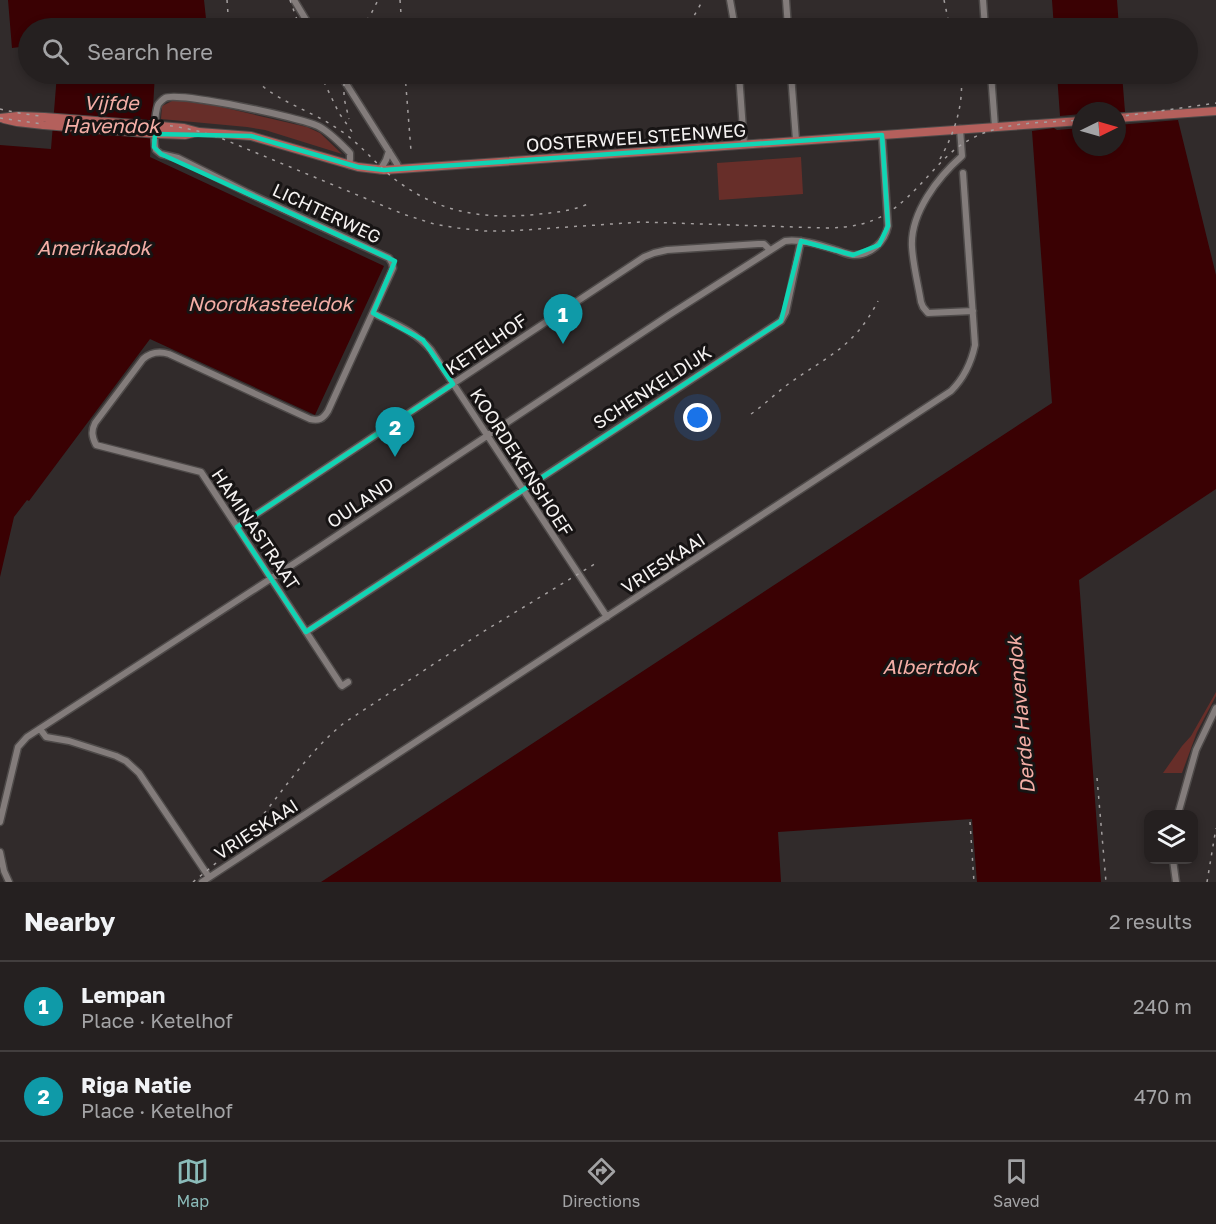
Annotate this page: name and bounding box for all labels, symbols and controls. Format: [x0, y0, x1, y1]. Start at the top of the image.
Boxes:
search box [18, 18, 1198, 84]
icon: search [39, 35, 72, 68]
text: Search here [87, 38, 213, 65]
water label: Vijfde Havendok [63, 90, 162, 137]
north arrow [1072, 102, 1126, 156]
street label: OOSTERWEELSTEENWEG [525, 118, 747, 156]
street label: LICHTERWEG [269, 178, 385, 248]
water label: Amerikadok [37, 235, 154, 259]
water label: Noordkasteeldok [187, 291, 355, 315]
pin: 1 [544, 294, 582, 344]
street label: KETELHOF [441, 309, 531, 379]
street label: SCHENKELDIJK [589, 341, 715, 433]
street label: KOORDEKENSHOEF [466, 384, 578, 540]
your location [683, 403, 712, 432]
pin: 2 [376, 408, 414, 457]
street label: HAMINASTRAAT [207, 464, 305, 594]
street label: OULAND [323, 472, 397, 532]
street label: VRIESKAAI [617, 528, 709, 598]
water label: Derde Havendok [1001, 632, 1039, 795]
water label: Albertdok [882, 654, 980, 678]
street label: VRIESKAAI [210, 794, 302, 864]
map controls [1144, 810, 1198, 864]
button: layers [1144, 810, 1198, 864]
text: Nearby [24, 906, 115, 937]
text: 2 results [1109, 909, 1192, 933]
text: Lempan [81, 981, 165, 1008]
text: 1 [38, 994, 49, 1018]
text: 240 m [1133, 994, 1192, 1018]
text: Place · Ketelhof [81, 1008, 233, 1032]
text: Riga Natie [81, 1071, 191, 1098]
text: 2 [37, 1084, 50, 1108]
text: 470 m [1134, 1084, 1192, 1108]
text: Place · Ketelhof [81, 1098, 233, 1122]
tab: Map [176, 1155, 209, 1211]
tab: Directions [562, 1155, 640, 1211]
tab: Saved [993, 1155, 1040, 1211]

